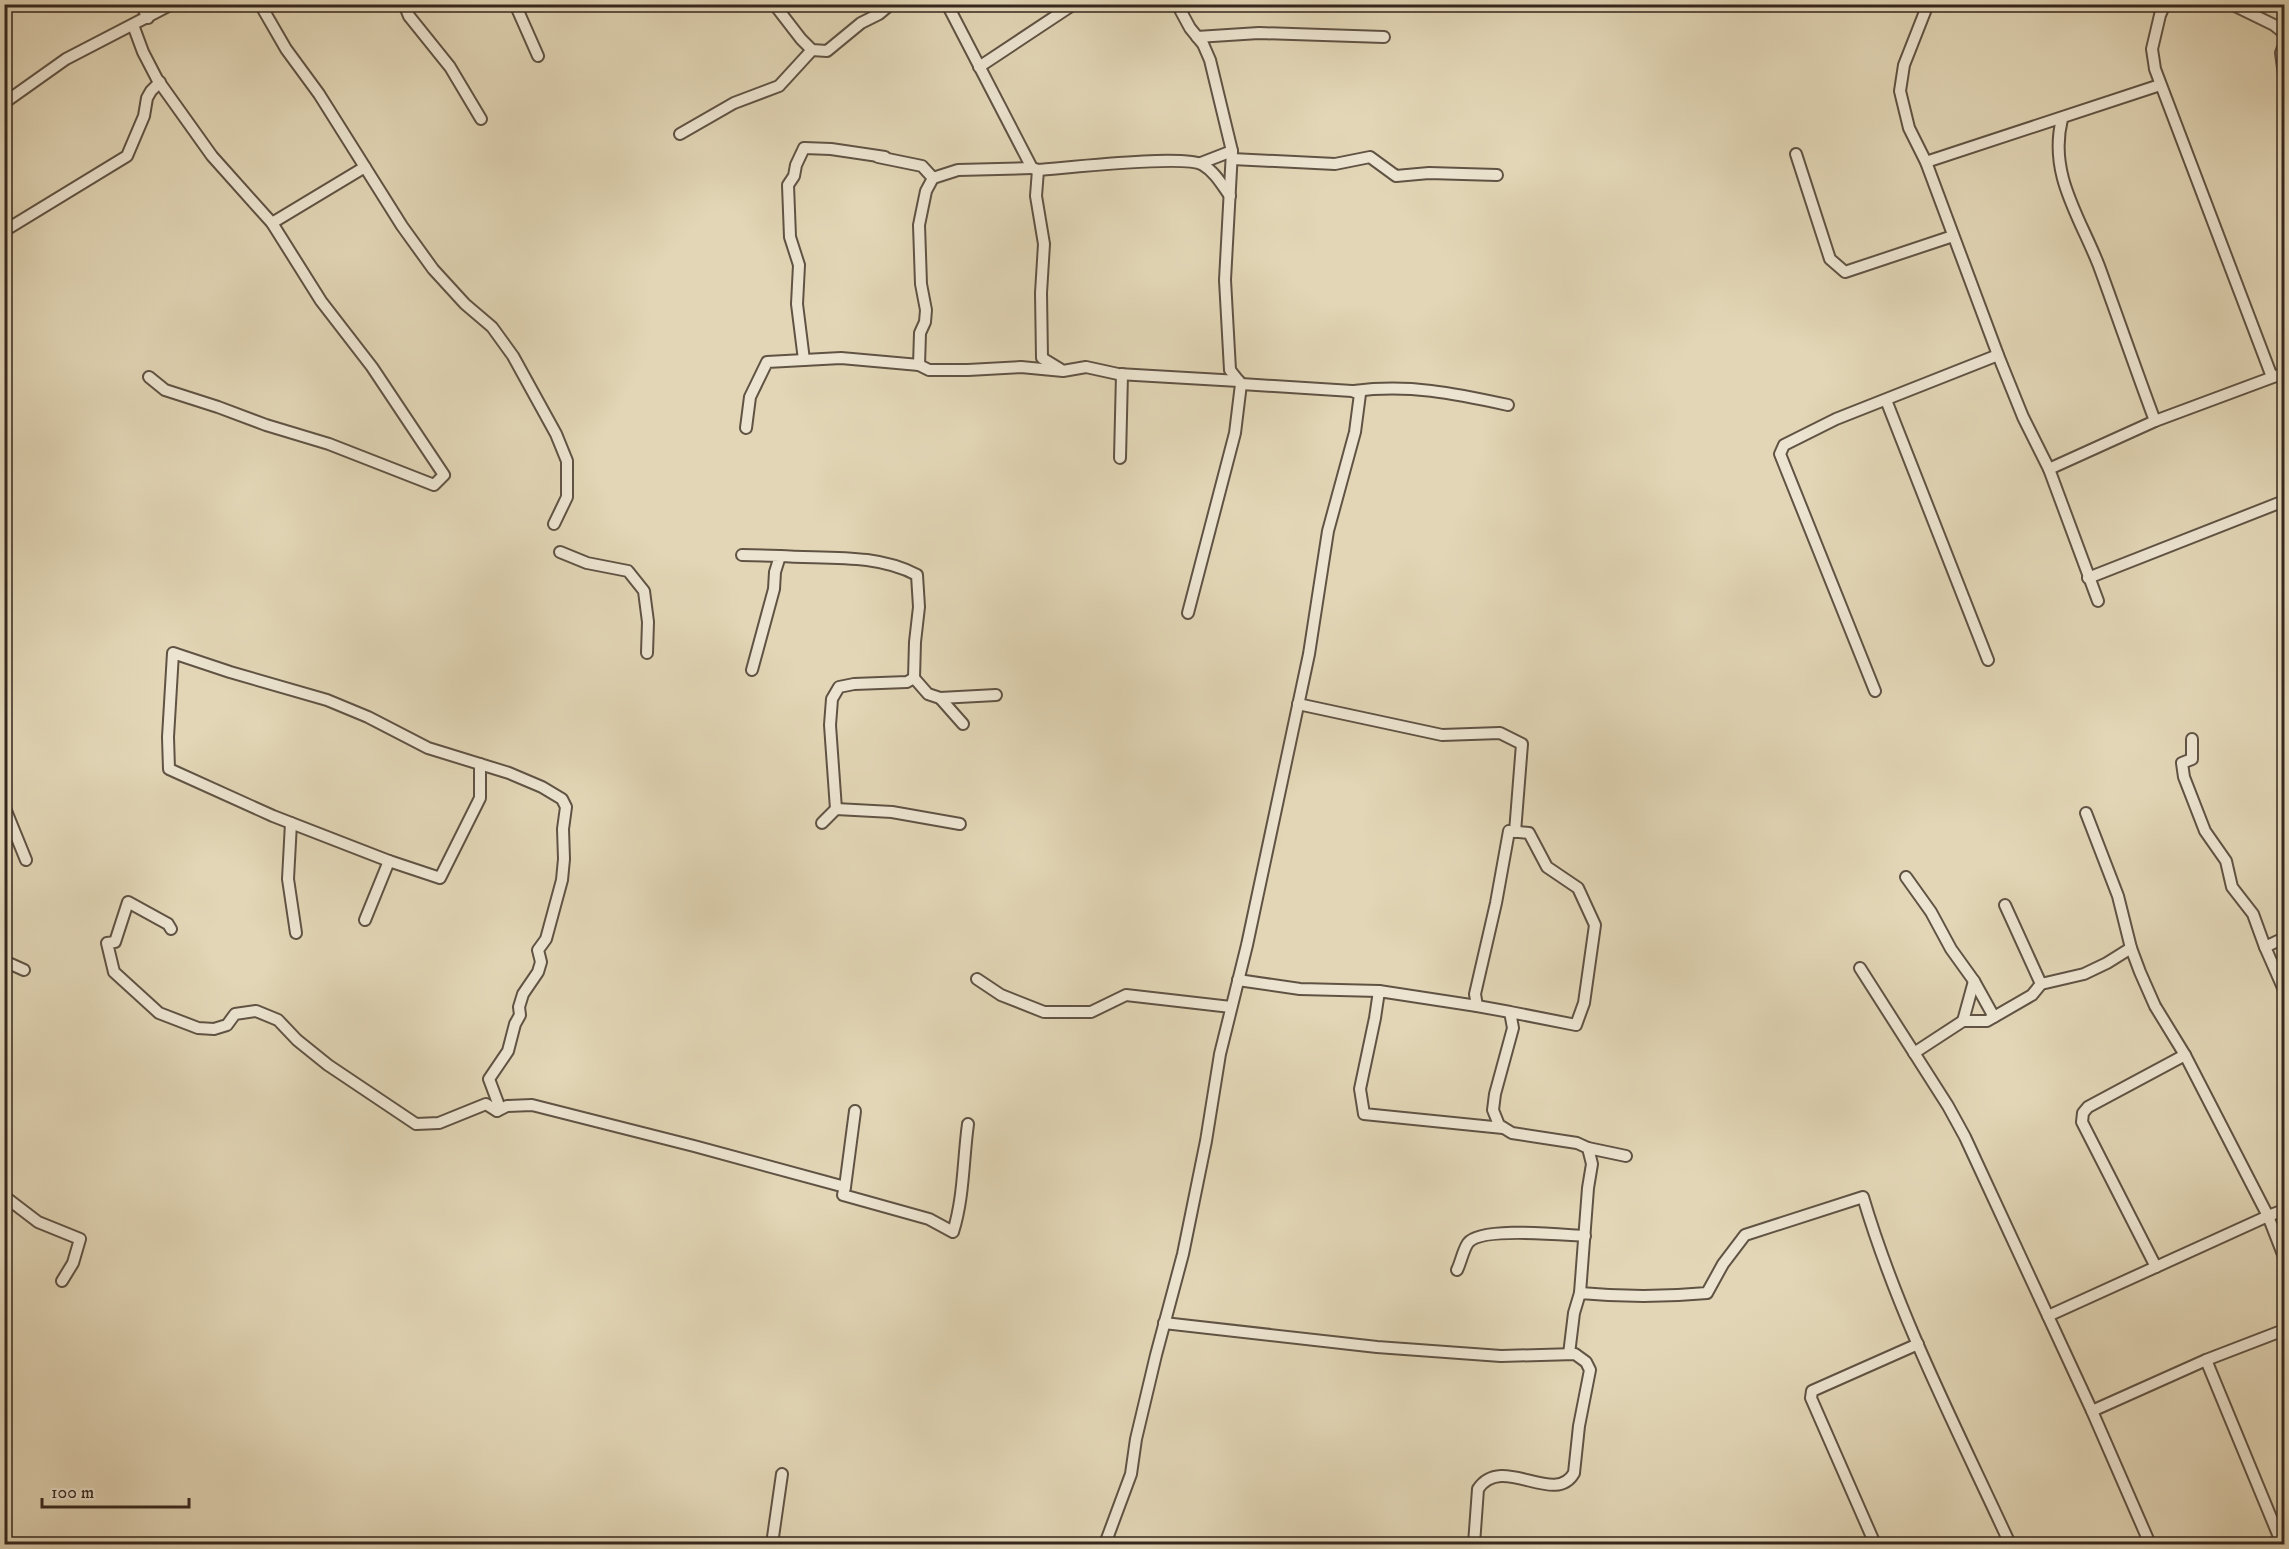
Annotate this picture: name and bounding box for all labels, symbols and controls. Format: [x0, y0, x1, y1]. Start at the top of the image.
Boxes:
scale bar [42, 1471, 189, 1509]
text: 100 m [51, 1482, 94, 1504]

